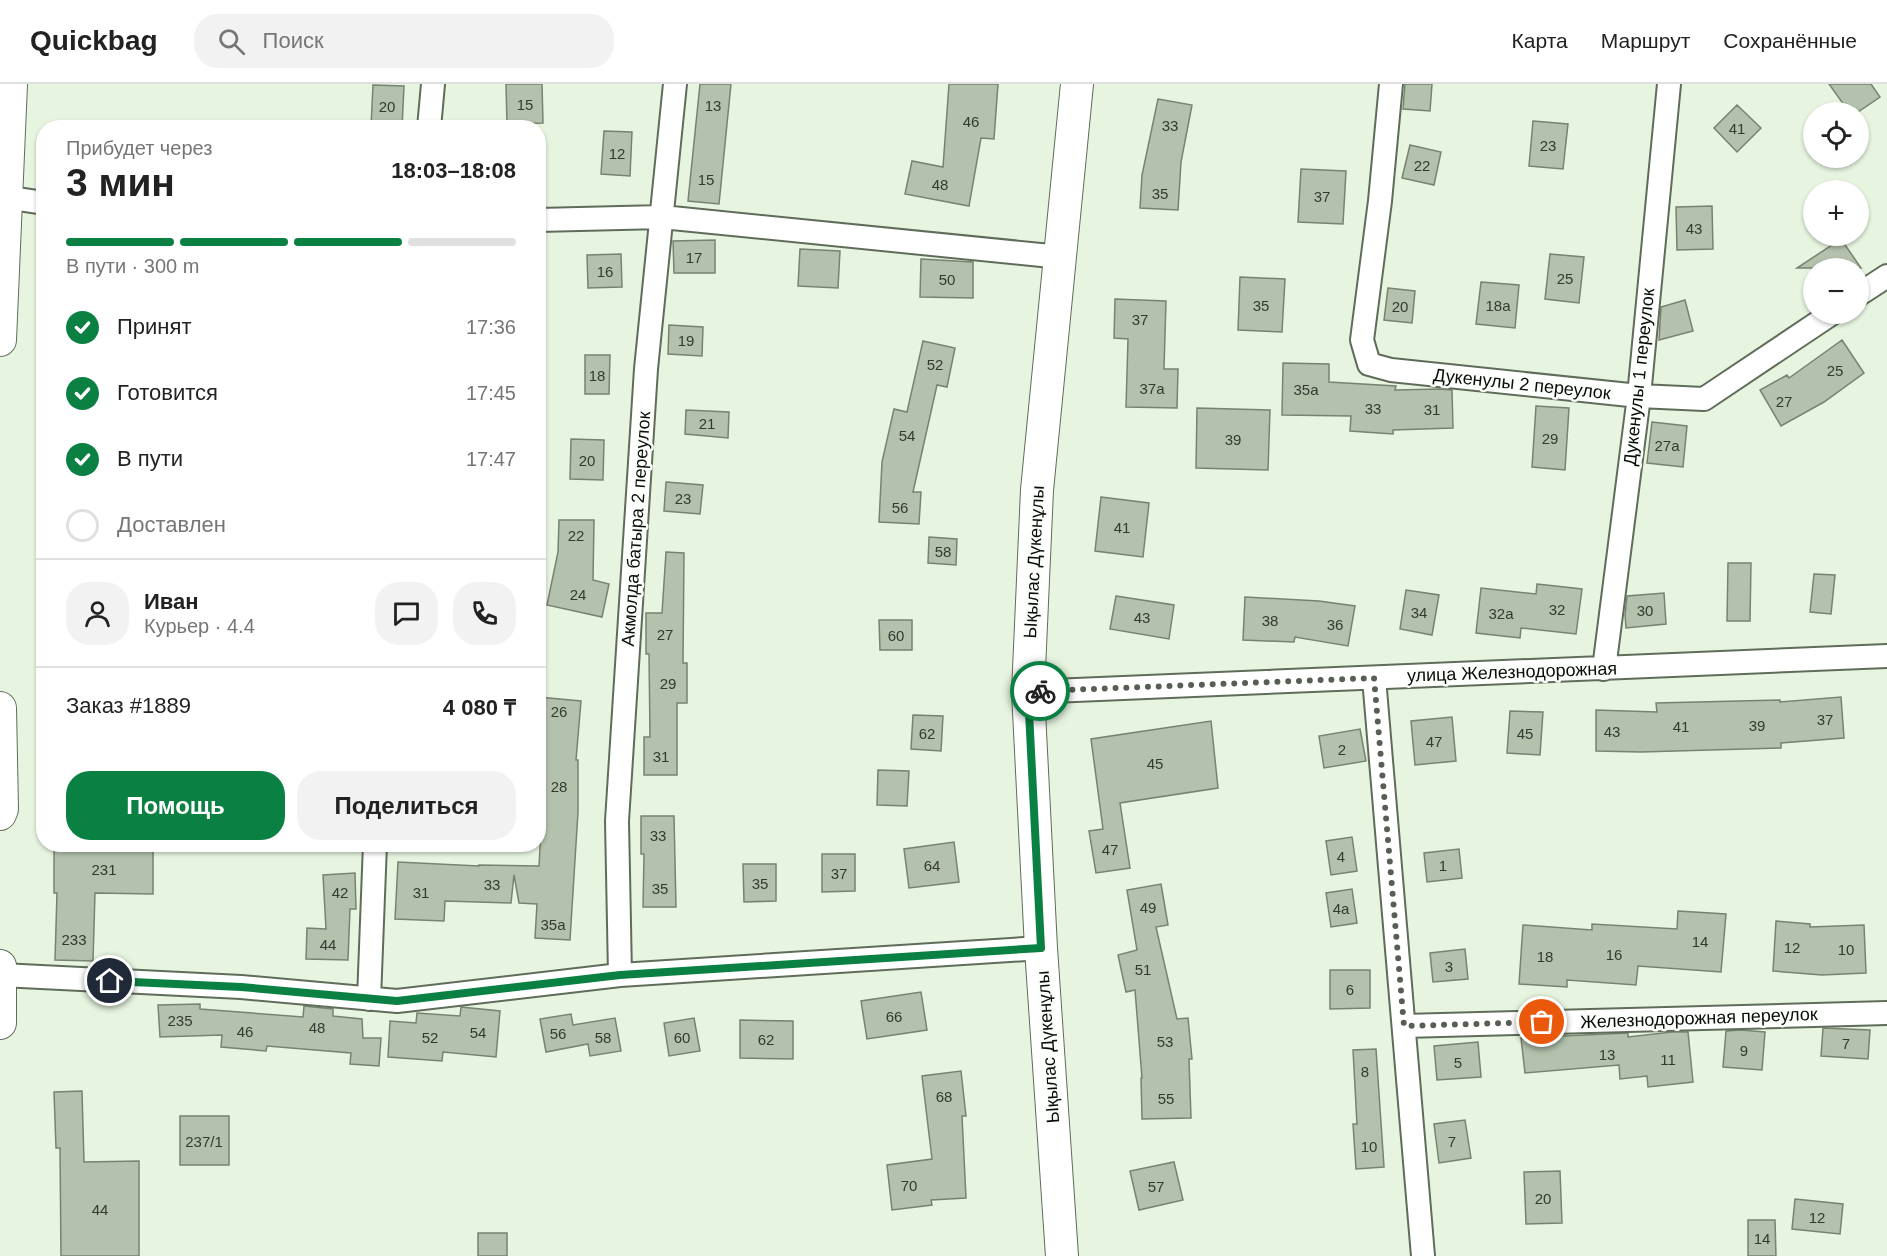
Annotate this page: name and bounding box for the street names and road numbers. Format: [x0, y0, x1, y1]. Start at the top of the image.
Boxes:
street label: Дукенулы 1 переулок [1620, 287, 1658, 467]
street label: Дукенулы 2 переулок [1432, 365, 1612, 403]
street label: Акмолда батыра 2 переулок [618, 411, 654, 647]
street label: Ықылас Дүкенұлы [1020, 485, 1048, 639]
street label: улица Железнодорожная [1407, 658, 1617, 686]
street label: Ықылас Дүкенұлы [1033, 970, 1063, 1124]
street label: Железнодорожная переулок [1580, 1004, 1818, 1032]

